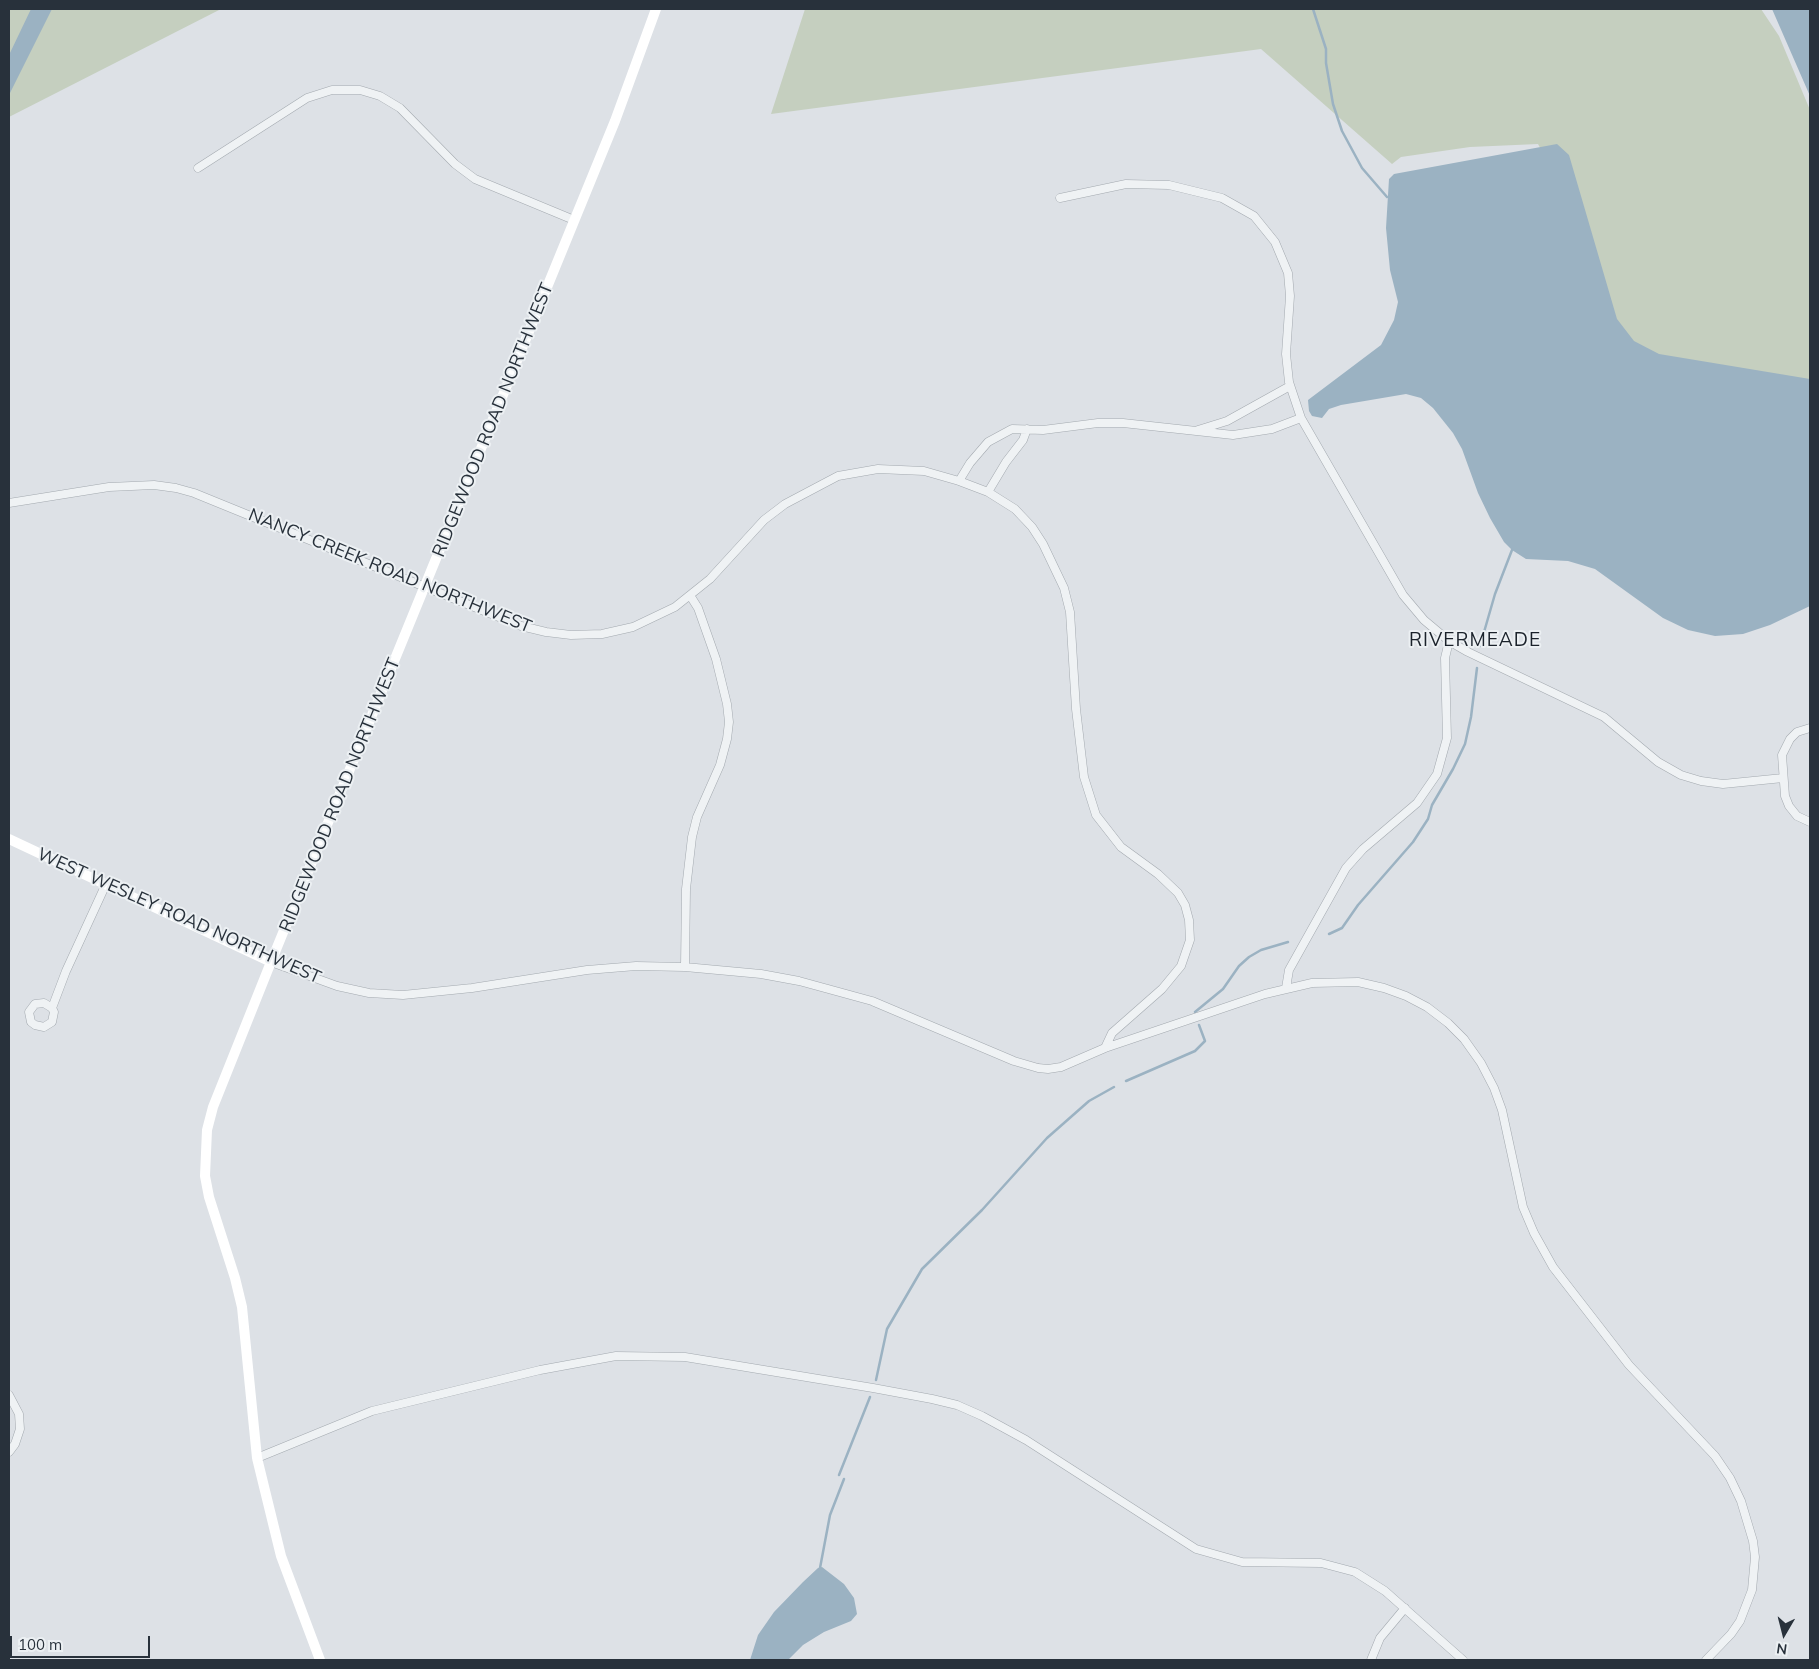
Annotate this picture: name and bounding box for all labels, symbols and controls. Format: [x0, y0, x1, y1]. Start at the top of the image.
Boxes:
street label: RIDGEWOOD ROAD NORTHWEST [428, 280, 558, 560]
street label: NANCY CREEK ROAD NORTHWEST [245, 504, 535, 638]
district label: RIVERMEADE [1408, 629, 1542, 651]
street label: RIDGEWOOD ROAD NORTHWEST [275, 655, 405, 935]
street label: WEST WESLEY ROAD NORTHWEST [34, 843, 324, 989]
north arrow [1759, 1609, 1809, 1659]
scale bar [12, 1626, 152, 1658]
text: 100 m [18, 1635, 62, 1654]
text: N [1775, 1639, 1788, 1659]

